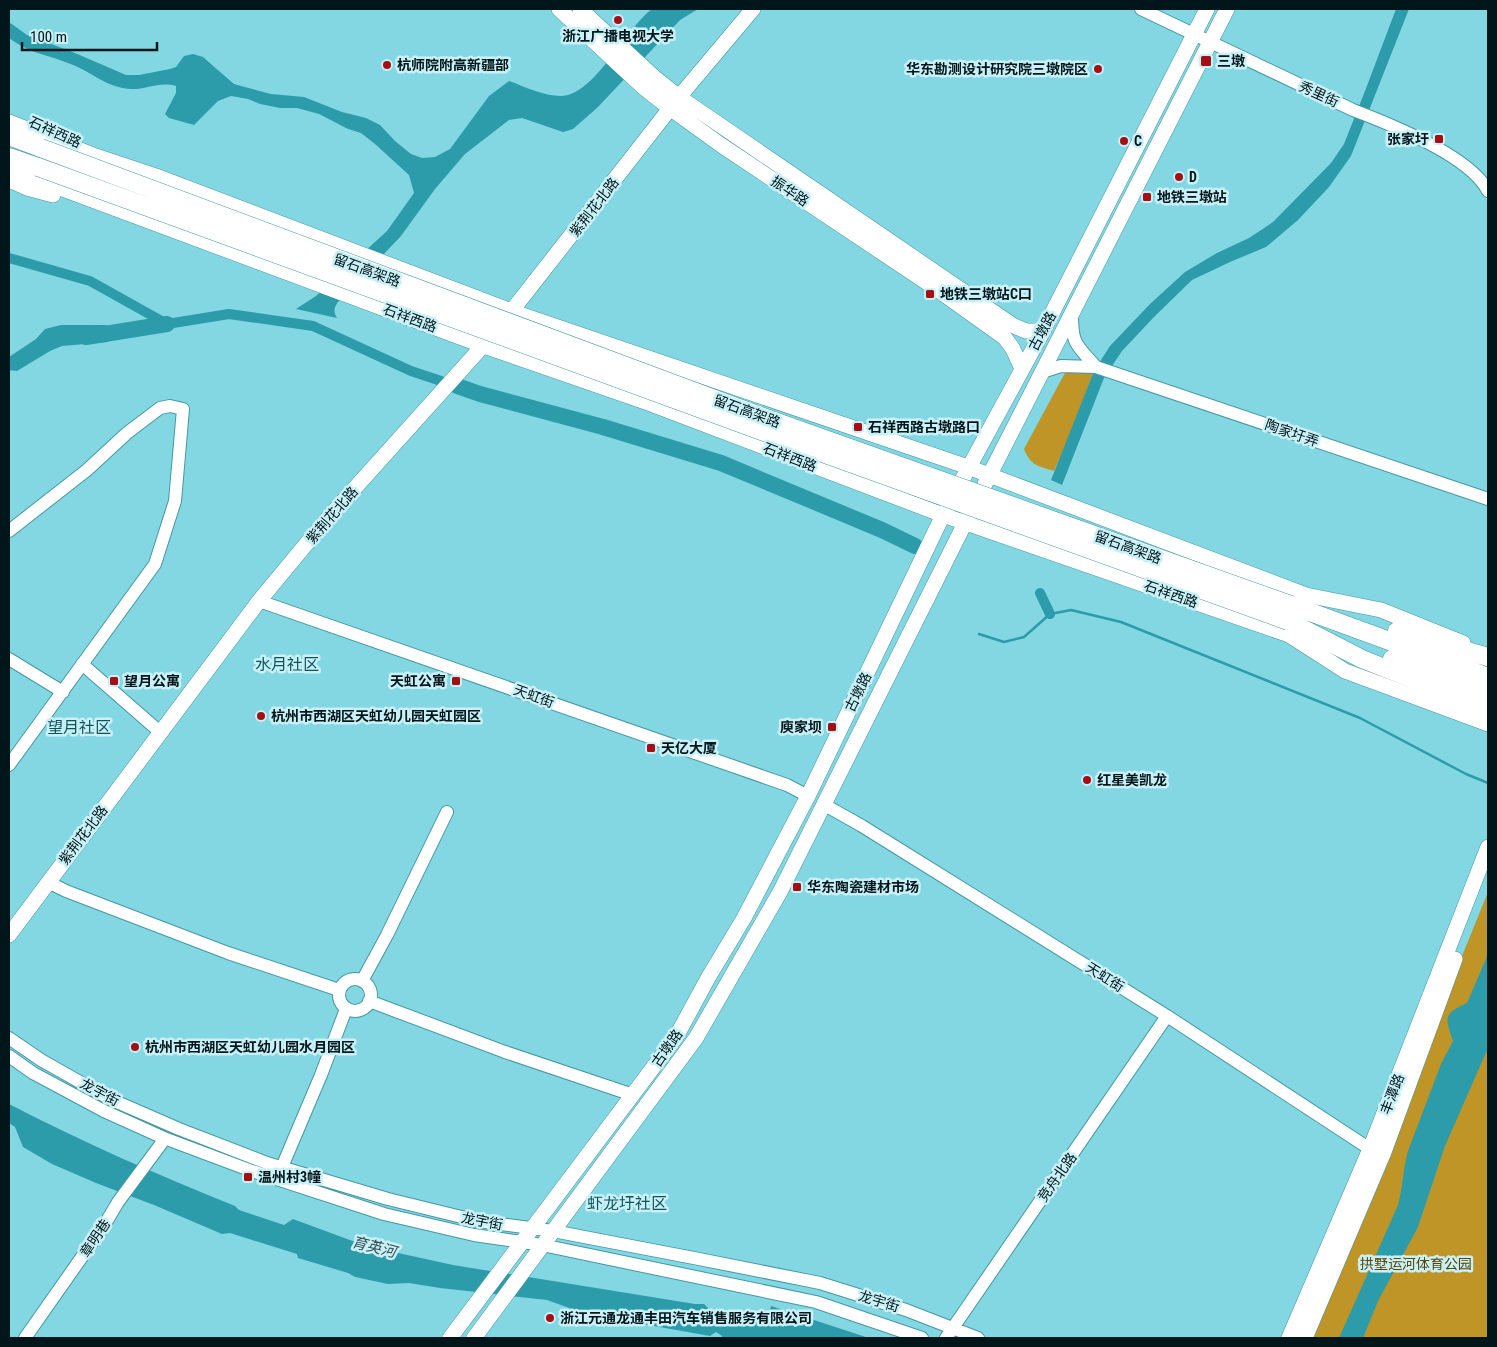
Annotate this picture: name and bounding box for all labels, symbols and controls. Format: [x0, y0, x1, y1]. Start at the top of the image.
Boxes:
marker: 浙江广播电视大学 [612, 14, 624, 26]
scale bar [22, 20, 158, 52]
text: 100 m [30, 28, 67, 46]
place label: 浙江广播电视大学 [562, 28, 674, 44]
place label: 三墩 [1217, 53, 1245, 69]
marker: 三墩 [1199, 54, 1213, 68]
place label: 杭师院附高新疆部 [397, 57, 509, 73]
marker: 杭师院附高新疆部 [381, 59, 393, 71]
place label: 华东勘测设计研究院三墩院区 [906, 61, 1088, 77]
marker: 华东勘测设计研究院三墩院区 [1092, 63, 1104, 75]
street label: 秀里街 [1297, 78, 1341, 110]
street label: 石祥西路 [26, 113, 84, 151]
place label: 张家圩 [1387, 131, 1429, 147]
place label: C [1134, 133, 1142, 149]
marker: 张家圩 [1433, 133, 1445, 145]
marker: C [1118, 135, 1130, 147]
place label: D [1189, 169, 1197, 185]
marker: D [1173, 171, 1185, 183]
street label: 振华路 [768, 173, 812, 209]
street label: 紫荆花北路 [566, 174, 622, 240]
place label: 地铁三墩站 [1157, 189, 1227, 205]
marker: 地铁三墩站 [1141, 191, 1153, 203]
street label: 留石高架路 [331, 251, 403, 289]
place label: 地铁三墩站C口 [940, 286, 1032, 302]
marker: 地铁三墩站C口 [924, 288, 936, 300]
street label: 石祥西路 [381, 301, 439, 335]
street label: 古墩路 [1025, 309, 1059, 353]
street label: 留石高架路 [711, 392, 783, 430]
street label: 陶家圩弄 [1263, 416, 1321, 450]
place label: 石祥西路古墩路口 [868, 419, 980, 435]
marker: 石祥西路古墩路口 [852, 421, 864, 433]
street label: 石祥西路 [761, 439, 819, 475]
street label: 紫荆花北路 [303, 483, 361, 547]
street label: 留石高架路 [1092, 528, 1164, 566]
street label: 石祥西路 [1142, 577, 1200, 611]
district label: 水月社区 [255, 655, 319, 674]
street label: 古墩路 [842, 670, 874, 714]
place label: 望月公寓 [124, 673, 180, 689]
place label: 天虹公寓 [390, 673, 446, 689]
marker: 望月公寓 [108, 675, 120, 687]
marker: 天虹公寓 [450, 675, 462, 687]
street label: 天虹街 [512, 681, 556, 711]
place label: 杭州市西湖区天虹幼儿园天虹园区 [271, 708, 481, 724]
marker: 杭州市西湖区天虹幼儿园天虹园区 [255, 710, 267, 722]
district label: 望月社区 [47, 718, 111, 737]
place label: 庾家坝 [780, 719, 822, 735]
marker: 庾家坝 [826, 721, 838, 733]
place label: 天亿大厦 [661, 740, 717, 756]
marker: 天亿大厦 [645, 742, 657, 754]
place label: 红星美凯龙 [1097, 772, 1167, 788]
marker: 红星美凯龙 [1081, 774, 1093, 786]
street label: 紫荆花北路 [56, 802, 110, 868]
place label: 华东陶瓷建材市场 [807, 879, 919, 895]
marker: 华东陶瓷建材市场 [791, 881, 803, 893]
street label: 天虹街 [1083, 959, 1127, 995]
street label: 古墩路 [648, 1026, 686, 1070]
place label: 杭州市西湖区天虹幼儿园水月园区 [145, 1039, 355, 1055]
marker: 杭州市西湖区天虹幼儿园水月园区 [129, 1041, 141, 1053]
street label: 丰潭路 [1377, 1072, 1407, 1116]
street label: 龙宇街 [78, 1075, 122, 1109]
street label: 竞舟北路 [1034, 1149, 1080, 1205]
place label: 温州村3幢 [258, 1169, 321, 1185]
marker: 温州村3幢 [242, 1171, 254, 1183]
district label: 虾龙圩社区 [587, 1194, 667, 1213]
street label: 龙宇街 [460, 1209, 504, 1233]
street label: 章明巷 [77, 1216, 113, 1260]
water label: 育英河 [350, 1233, 401, 1262]
park label: 拱墅运河体育公园 [1360, 1256, 1472, 1272]
street label: 龙宇街 [857, 1287, 901, 1315]
place label: 浙江元通龙通丰田汽车销售服务有限公司 [560, 1310, 812, 1326]
marker: 浙江元通龙通丰田汽车销售服务有限公司 [544, 1312, 556, 1324]

